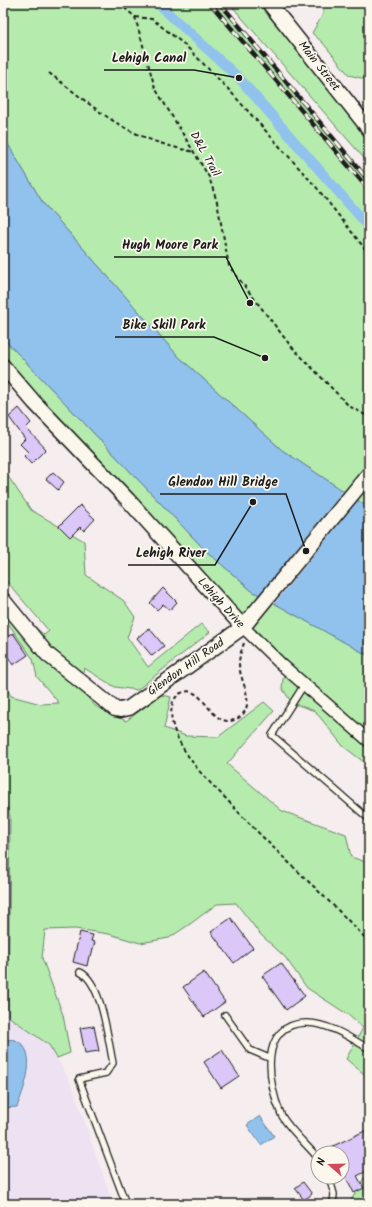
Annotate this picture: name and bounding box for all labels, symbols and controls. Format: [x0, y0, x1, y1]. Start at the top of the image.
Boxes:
street label: Main Street [293, 37, 345, 96]
callout: Lehigh Canal [104, 45, 194, 70]
text: Lehigh Canal [112, 48, 187, 69]
street label: D&L Trail [185, 128, 225, 180]
callout: Hugh Moore Park [114, 232, 226, 257]
text: Hugh Moore Park [122, 235, 219, 256]
callout: Bike Skill Park [115, 312, 214, 337]
text: Bike Skill Park [122, 315, 206, 336]
callout: Glendon Hill Bridge [160, 469, 286, 494]
text: Glendon Hill Bridge [168, 472, 278, 493]
callout: Lehigh River [128, 540, 215, 565]
text: Lehigh River [136, 543, 208, 564]
street label: Lehigh Drive [193, 573, 250, 633]
street label: Glendon Hill Road [144, 633, 229, 701]
north arrow [310, 1145, 350, 1185]
text: N [312, 1156, 331, 1168]

